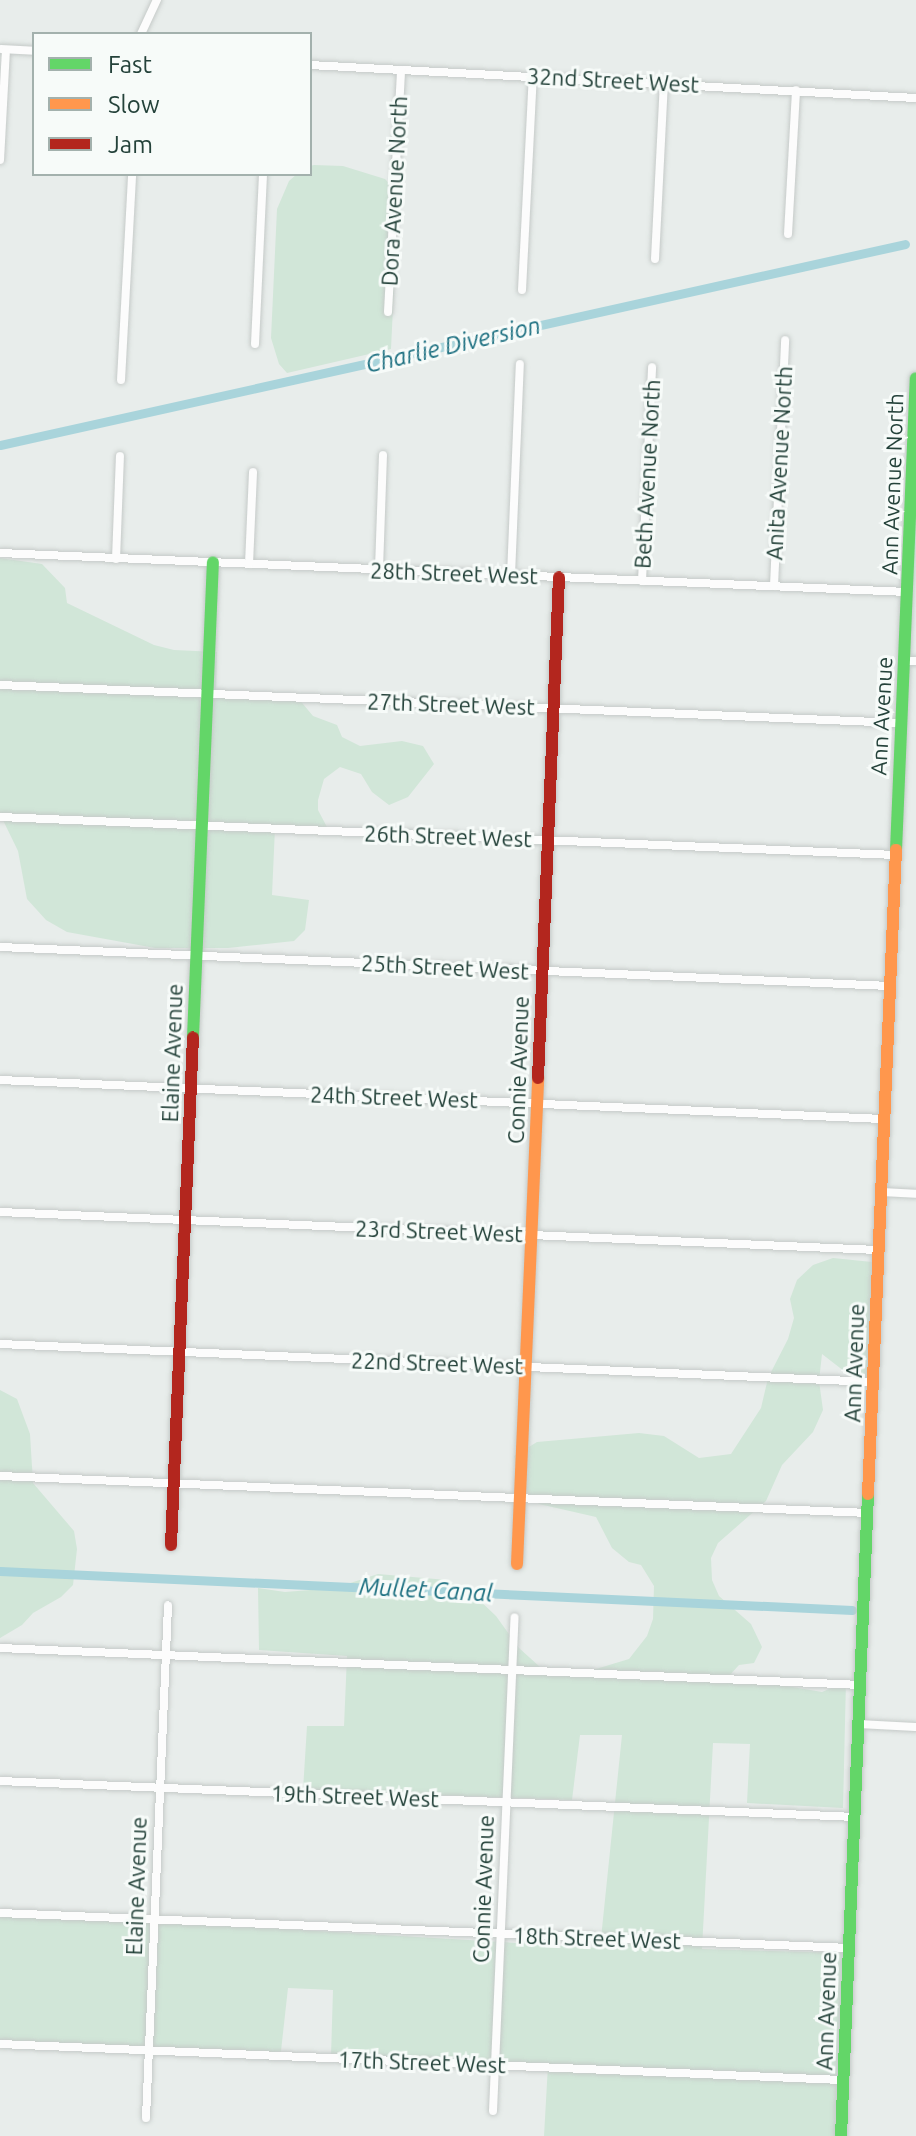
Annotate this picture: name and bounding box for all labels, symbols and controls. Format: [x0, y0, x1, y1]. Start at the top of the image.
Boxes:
legend [32, 32, 312, 176]
text: Fast [108, 51, 152, 78]
street label: 32nd Street West [526, 62, 700, 98]
text: Slow [108, 91, 160, 118]
street label: Dora Avenue North [376, 95, 412, 287]
text: Jam [108, 131, 153, 158]
water label: Charlie Diversion [363, 311, 543, 379]
street label: Anita Avenue North [761, 365, 797, 561]
street label: Beth Avenue North [629, 379, 665, 569]
street label: Ann Avenue North [876, 393, 908, 575]
street label: 28th Street West [370, 557, 538, 589]
street label: Ann Avenue [865, 656, 897, 776]
street label: 27th Street West [367, 688, 535, 720]
street label: 26th Street West [364, 820, 532, 852]
street label: 25th Street West [360, 949, 530, 985]
street label: Elaine Avenue [156, 983, 188, 1123]
street label: Connie Avenue [502, 996, 534, 1144]
street label: 24th Street West [310, 1081, 478, 1113]
street label: 23rd Street West [355, 1215, 523, 1247]
street label: Ann Avenue [839, 1303, 869, 1423]
street label: 22nd Street West [351, 1347, 523, 1379]
water label: Mullet Canal [358, 1572, 494, 1608]
street label: 19th Street West [271, 1780, 439, 1812]
street label: Connie Avenue [467, 1815, 499, 1963]
street label: Elaine Avenue [120, 1816, 152, 1956]
street label: 18th Street West [513, 1922, 681, 1954]
street label: Ann Avenue [811, 1951, 841, 2071]
street label: 17th Street West [338, 2046, 506, 2078]

